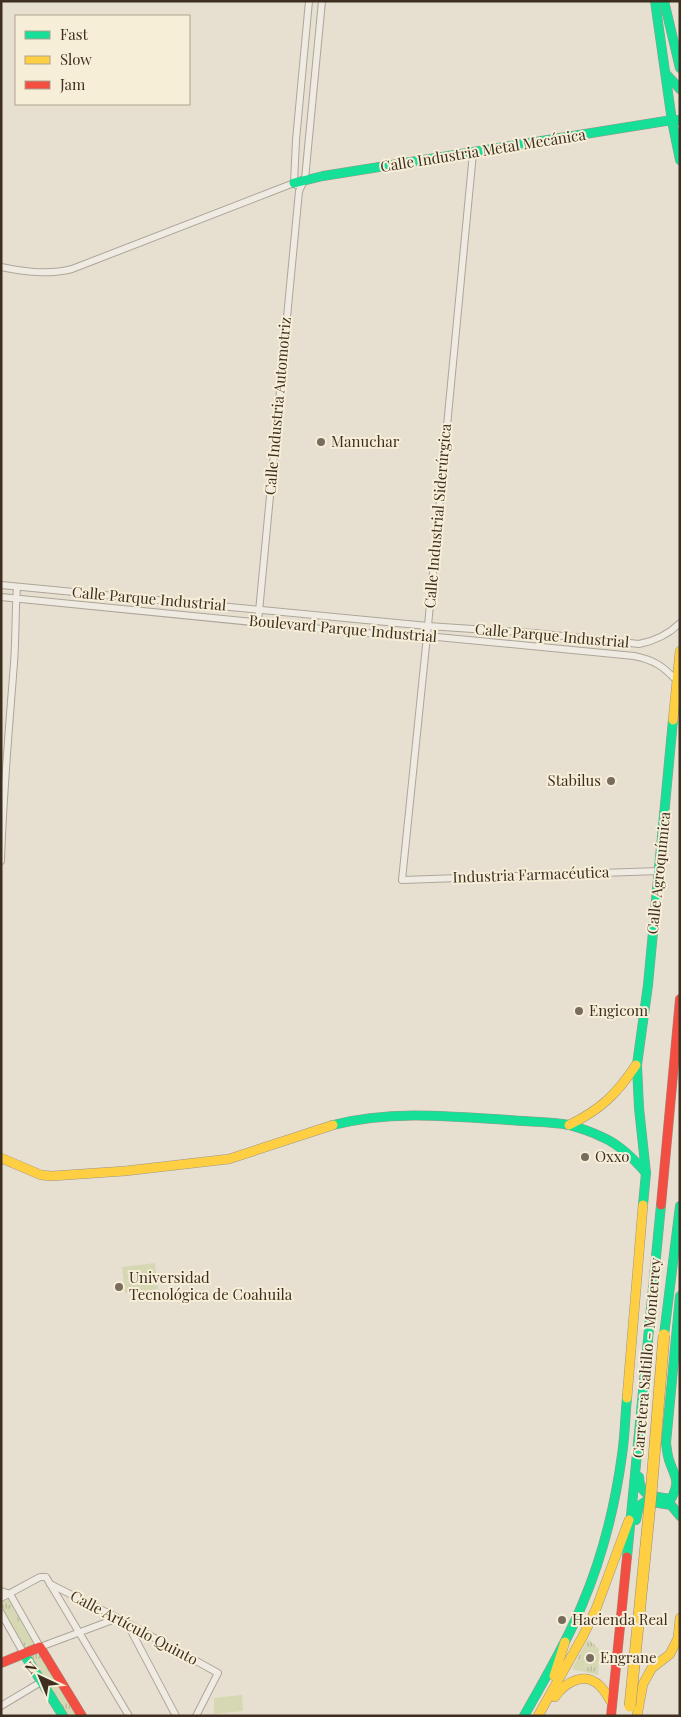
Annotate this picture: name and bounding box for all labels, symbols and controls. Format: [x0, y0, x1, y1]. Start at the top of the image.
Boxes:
legend [15, 15, 190, 105]
text: Fast [60, 24, 89, 44]
text: Slow [60, 49, 92, 69]
text: Jam [59, 74, 86, 94]
street label: Calle Industria Metal Mecánica [379, 124, 587, 176]
street label: Calle Industria Automotriz [259, 316, 295, 496]
street label: Calle Industrial Siderúrgica [419, 422, 455, 609]
place label: Manuchar [331, 431, 400, 451]
marker: Manuchar [315, 436, 327, 448]
street label: Calle Parque Industrial [71, 581, 227, 615]
street label: Boulevard Parque Industrial [248, 610, 438, 646]
street label: Calle Parque Industrial [474, 618, 630, 652]
place label: Stabilus [548, 770, 601, 790]
marker: Stabilus [605, 775, 617, 787]
street label: Calle Agroquímica [642, 810, 674, 935]
street label: Industria Farmacéutica [452, 861, 610, 887]
place label: Engicom [589, 1000, 649, 1020]
marker: Engicom [573, 1005, 585, 1017]
place label: Oxxo [595, 1146, 629, 1166]
marker: Oxxo [579, 1151, 591, 1163]
street label: Carretera Saltillo - Monterrey [627, 1256, 665, 1459]
place label: Universidad Tecnológica de Coahuila [129, 1267, 293, 1304]
marker: Universidad Tecnológica de Coahuila [113, 1281, 125, 1293]
street label: Calle Artículo Quinto [67, 1585, 202, 1669]
place label: Hacienda Real [572, 1609, 668, 1629]
marker: Hacienda Real [556, 1614, 568, 1626]
place label: Engrane [600, 1647, 657, 1667]
north arrow [15, 1652, 65, 1702]
marker: Engrane [584, 1652, 596, 1664]
text: N [20, 1657, 41, 1678]

